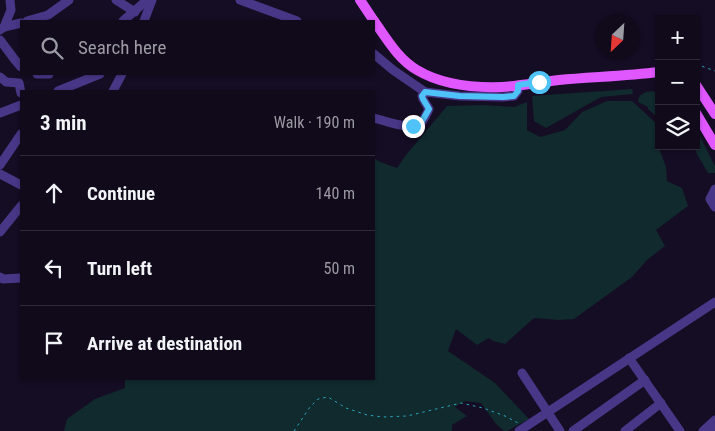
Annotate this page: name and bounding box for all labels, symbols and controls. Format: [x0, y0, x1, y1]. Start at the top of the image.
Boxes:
north arrow [595, 15, 640, 60]
map controls [655, 15, 700, 150]
button: + [655, 15, 700, 60]
search box [20, 20, 375, 75]
icon: search [38, 34, 66, 62]
text: Search here [78, 36, 166, 59]
button: − [655, 60, 700, 105]
route start [528, 71, 551, 94]
button: layers [655, 105, 700, 150]
text: 3 min [40, 111, 87, 135]
text: Walk · 190 m [274, 113, 355, 132]
route end [402, 115, 425, 138]
icon: ahead [40, 179, 68, 207]
text: Continue [87, 182, 155, 205]
text: 140 m [316, 184, 355, 203]
icon: left [40, 254, 68, 282]
text: Turn left [87, 257, 152, 280]
text: 50 m [323, 259, 355, 278]
icon: arrive [40, 329, 68, 357]
text: Arrive at destination [87, 332, 242, 355]

